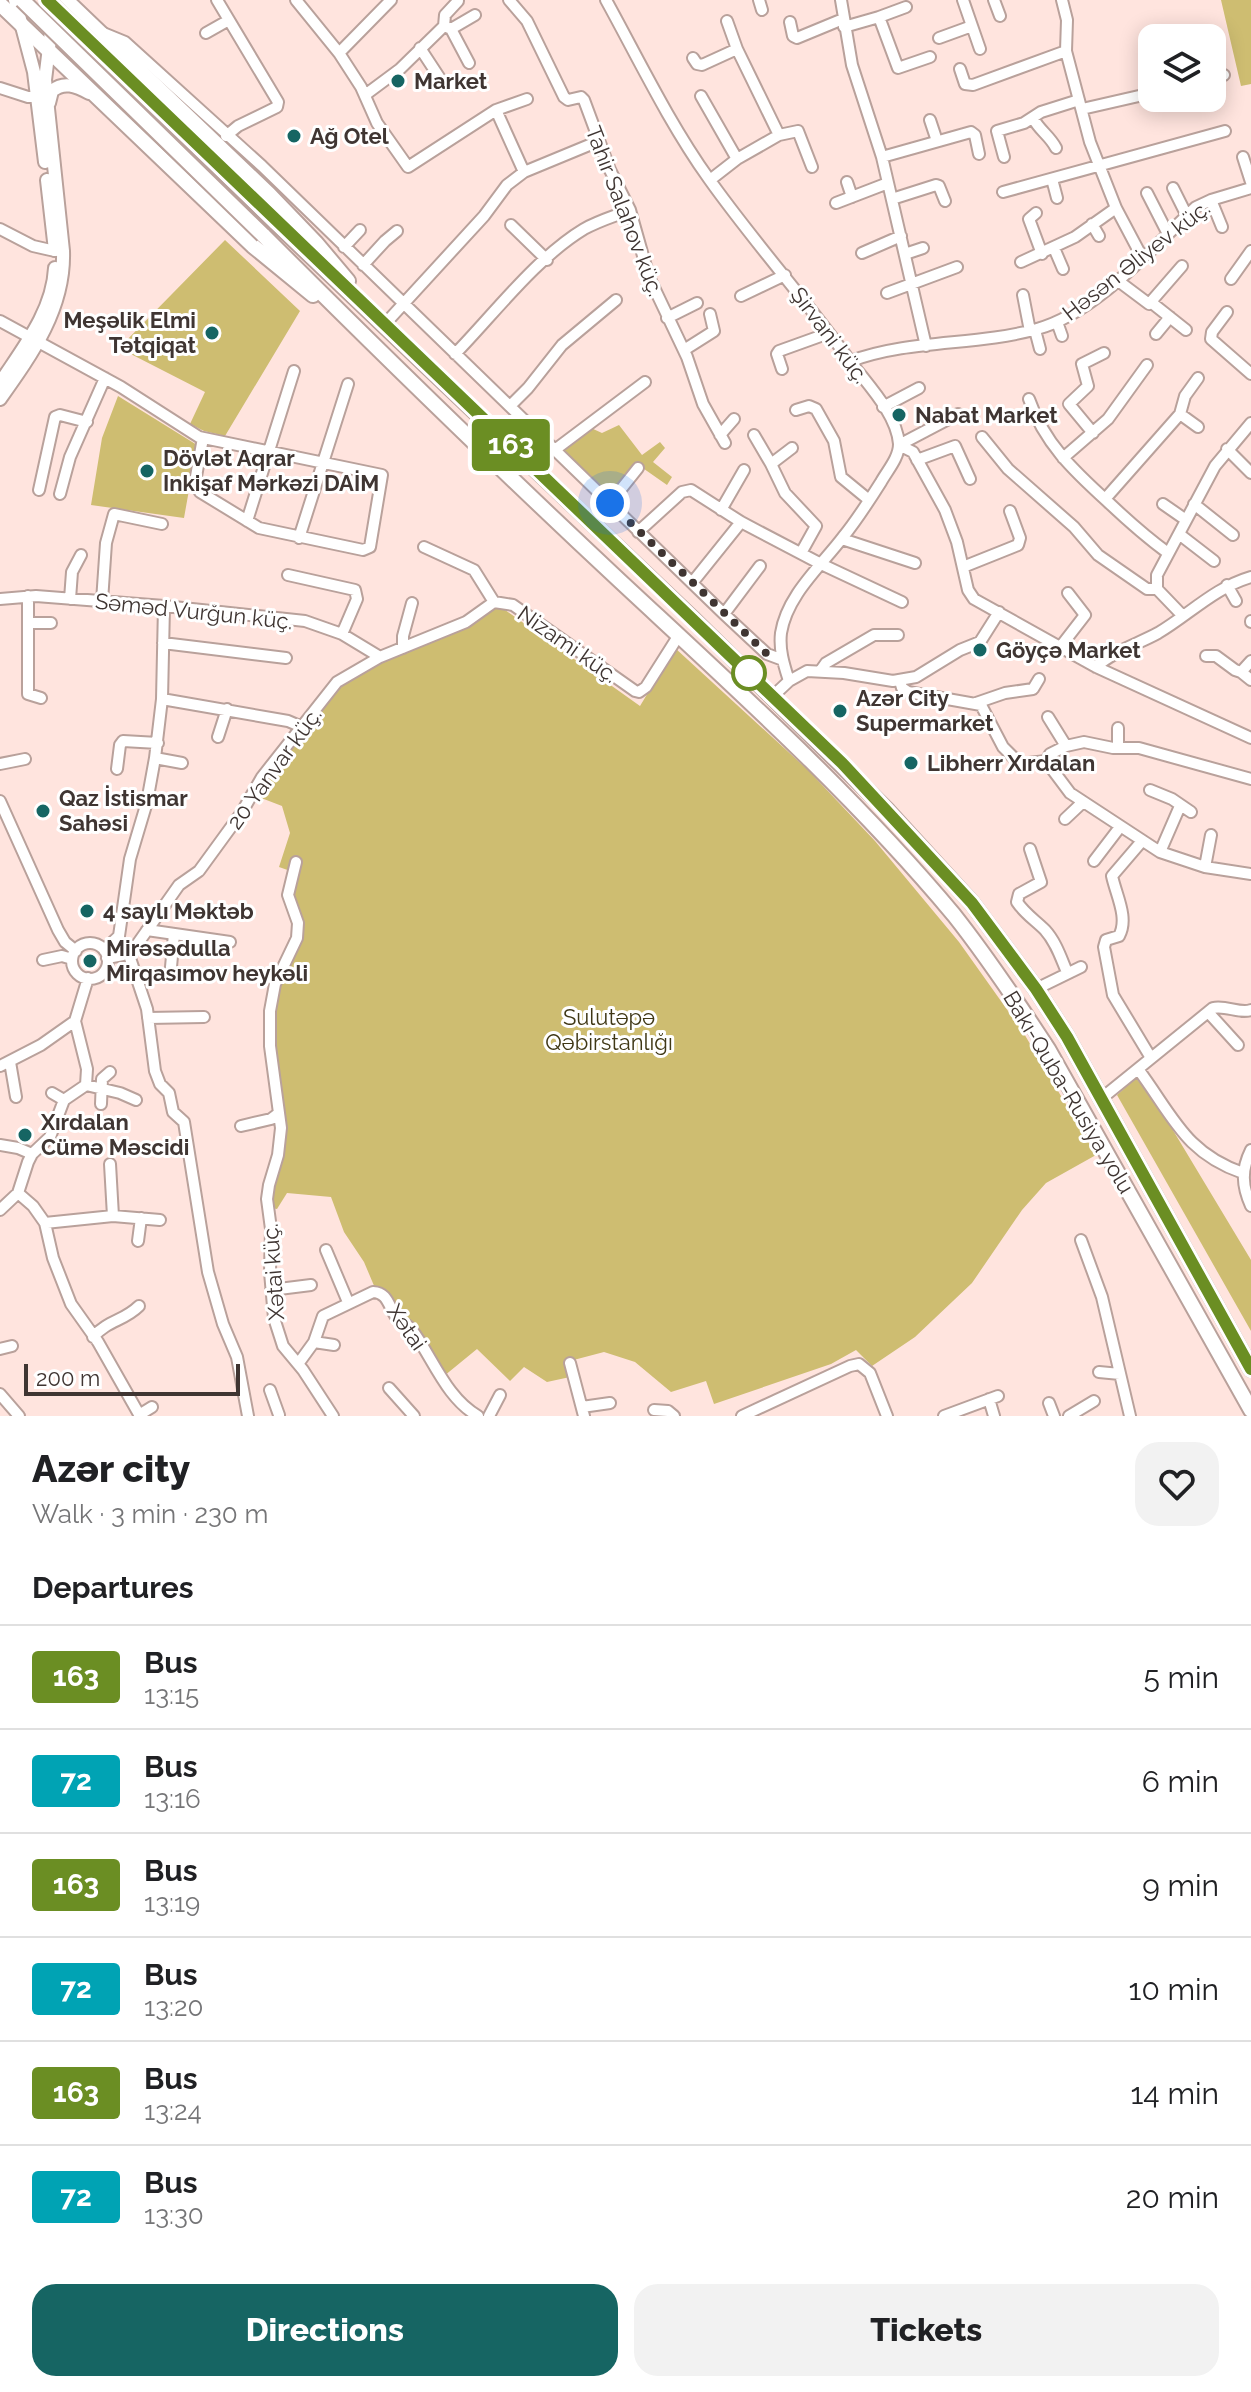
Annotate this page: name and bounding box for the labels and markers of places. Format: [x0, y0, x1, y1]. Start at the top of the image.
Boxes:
place label: Market [414, 68, 488, 94]
marker: Market [389, 72, 407, 90]
place label: Ağ Otel [310, 123, 390, 149]
marker: Ağ Otel [285, 127, 303, 145]
place label: Meşəlik Elmi Tətqiqat [64, 307, 197, 358]
marker: Meşəlik Elmi Tətqiqat [203, 324, 221, 342]
place label: Nabat Market [915, 402, 1058, 428]
marker: Nabat Market [890, 406, 908, 424]
place label: Dövlət Aqrar Inkişaf Mərkəzi DAİM [163, 445, 379, 496]
marker: Dövlət Aqrar Inkişaf Mərkəzi DAİM [138, 462, 156, 480]
place label: Göyçə Market [996, 637, 1141, 663]
marker: Göyçə Market [971, 641, 989, 659]
unlabelled marker [732, 656, 766, 690]
place label: Azər City Supermarket [856, 685, 994, 736]
marker: Azər City Supermarket [831, 702, 849, 720]
place label: Libherr Xırdalan [927, 750, 1095, 776]
marker: Libherr Xırdalan [902, 754, 920, 772]
place label: Qaz İstismar Sahəsi [59, 785, 188, 836]
marker: Qaz İstismar Sahəsi [34, 802, 52, 820]
place label: 4 saylı Məktəb [103, 898, 254, 924]
marker: 4 saylı Məktəb [78, 902, 96, 920]
place label: Mirəsədulla Mirqasımov heykəli [106, 935, 308, 986]
marker: Mirəsədulla Mirqasımov heykəli [81, 952, 99, 970]
place label: Xırdalan Cümə Məscidi [40, 1109, 189, 1160]
marker: Xırdalan Cümə Məscidi [16, 1126, 34, 1144]

